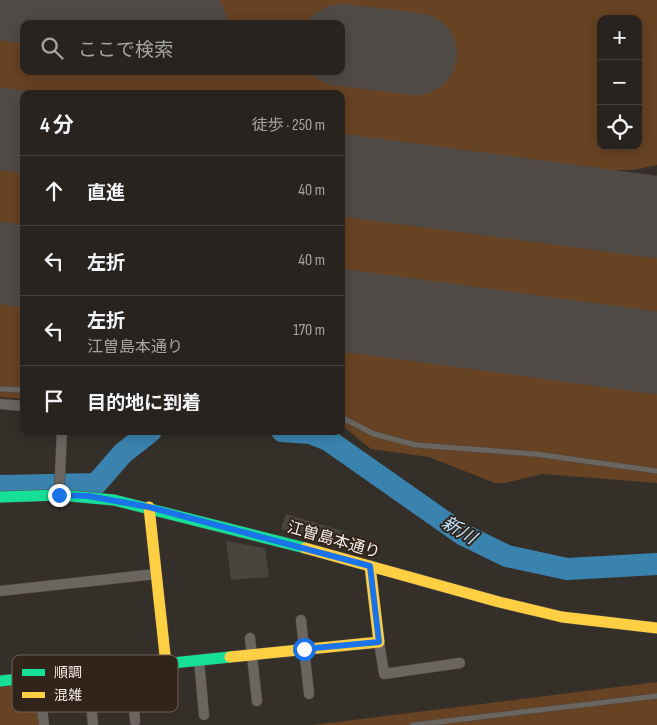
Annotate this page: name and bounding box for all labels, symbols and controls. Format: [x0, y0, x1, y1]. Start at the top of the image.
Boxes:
map controls [597, 15, 642, 150]
button: + [597, 15, 642, 60]
search box [20, 20, 345, 75]
icon: search [38, 34, 66, 62]
text: ここで検索 [78, 39, 173, 62]
button: − [597, 60, 642, 105]
button: locate [597, 105, 642, 150]
text: 4 分 [40, 113, 74, 138]
text: 徒歩 · 250 m [252, 116, 325, 135]
icon: ahead [40, 177, 68, 205]
text: 40 m [298, 181, 325, 200]
text: 直進 [87, 182, 125, 205]
icon: left [40, 247, 68, 275]
text: 40 m [298, 251, 325, 270]
text: 左折 [87, 252, 125, 275]
text: 左折 [87, 310, 125, 333]
icon: left [40, 317, 68, 345]
text: 170 m [293, 321, 325, 340]
text: 江曽島本通り [87, 338, 183, 357]
icon: arrive [40, 387, 68, 415]
text: 目的地に到着 [87, 392, 201, 415]
route end [48, 484, 71, 507]
water label: 新川 [438, 512, 481, 550]
street label: 江曽島本通り [285, 518, 382, 563]
route start [293, 638, 316, 661]
legend [12, 655, 178, 712]
text: 順調 [54, 664, 82, 681]
text: 混雑 [54, 687, 82, 704]

